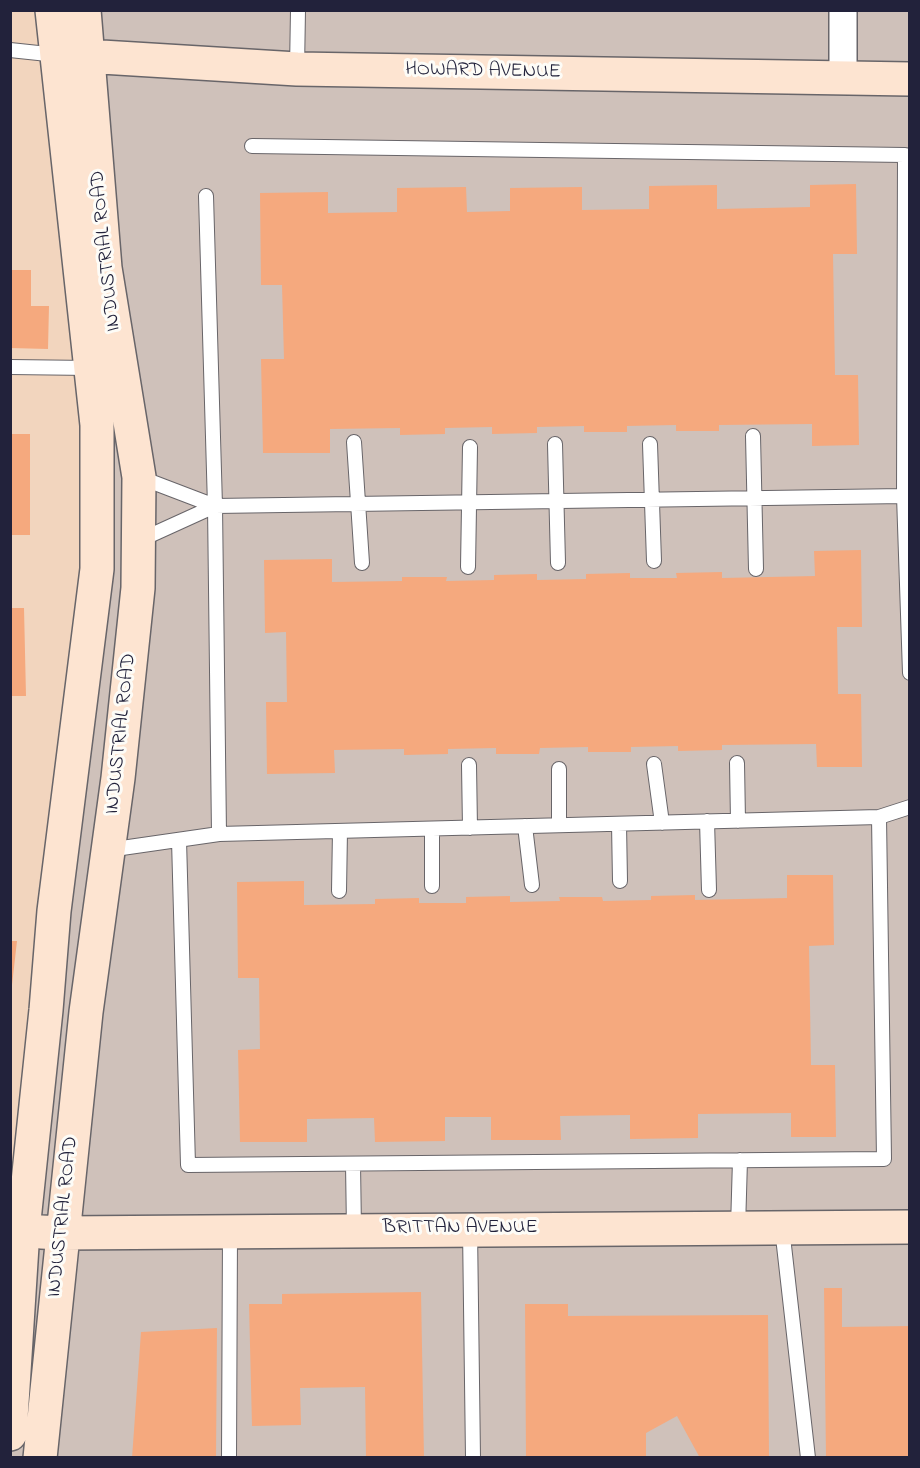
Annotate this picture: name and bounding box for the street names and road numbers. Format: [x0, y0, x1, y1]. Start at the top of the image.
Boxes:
street label: HOWARD AVENUE [405, 59, 561, 85]
street label: INDUSTRIAL ROAD [87, 169, 127, 333]
street label: INDUSTRIAL ROAD [102, 652, 142, 816]
street label: INDUSTRIAL ROAD [44, 1135, 84, 1299]
street label: BRITTAN AVENUE [382, 1217, 538, 1241]

